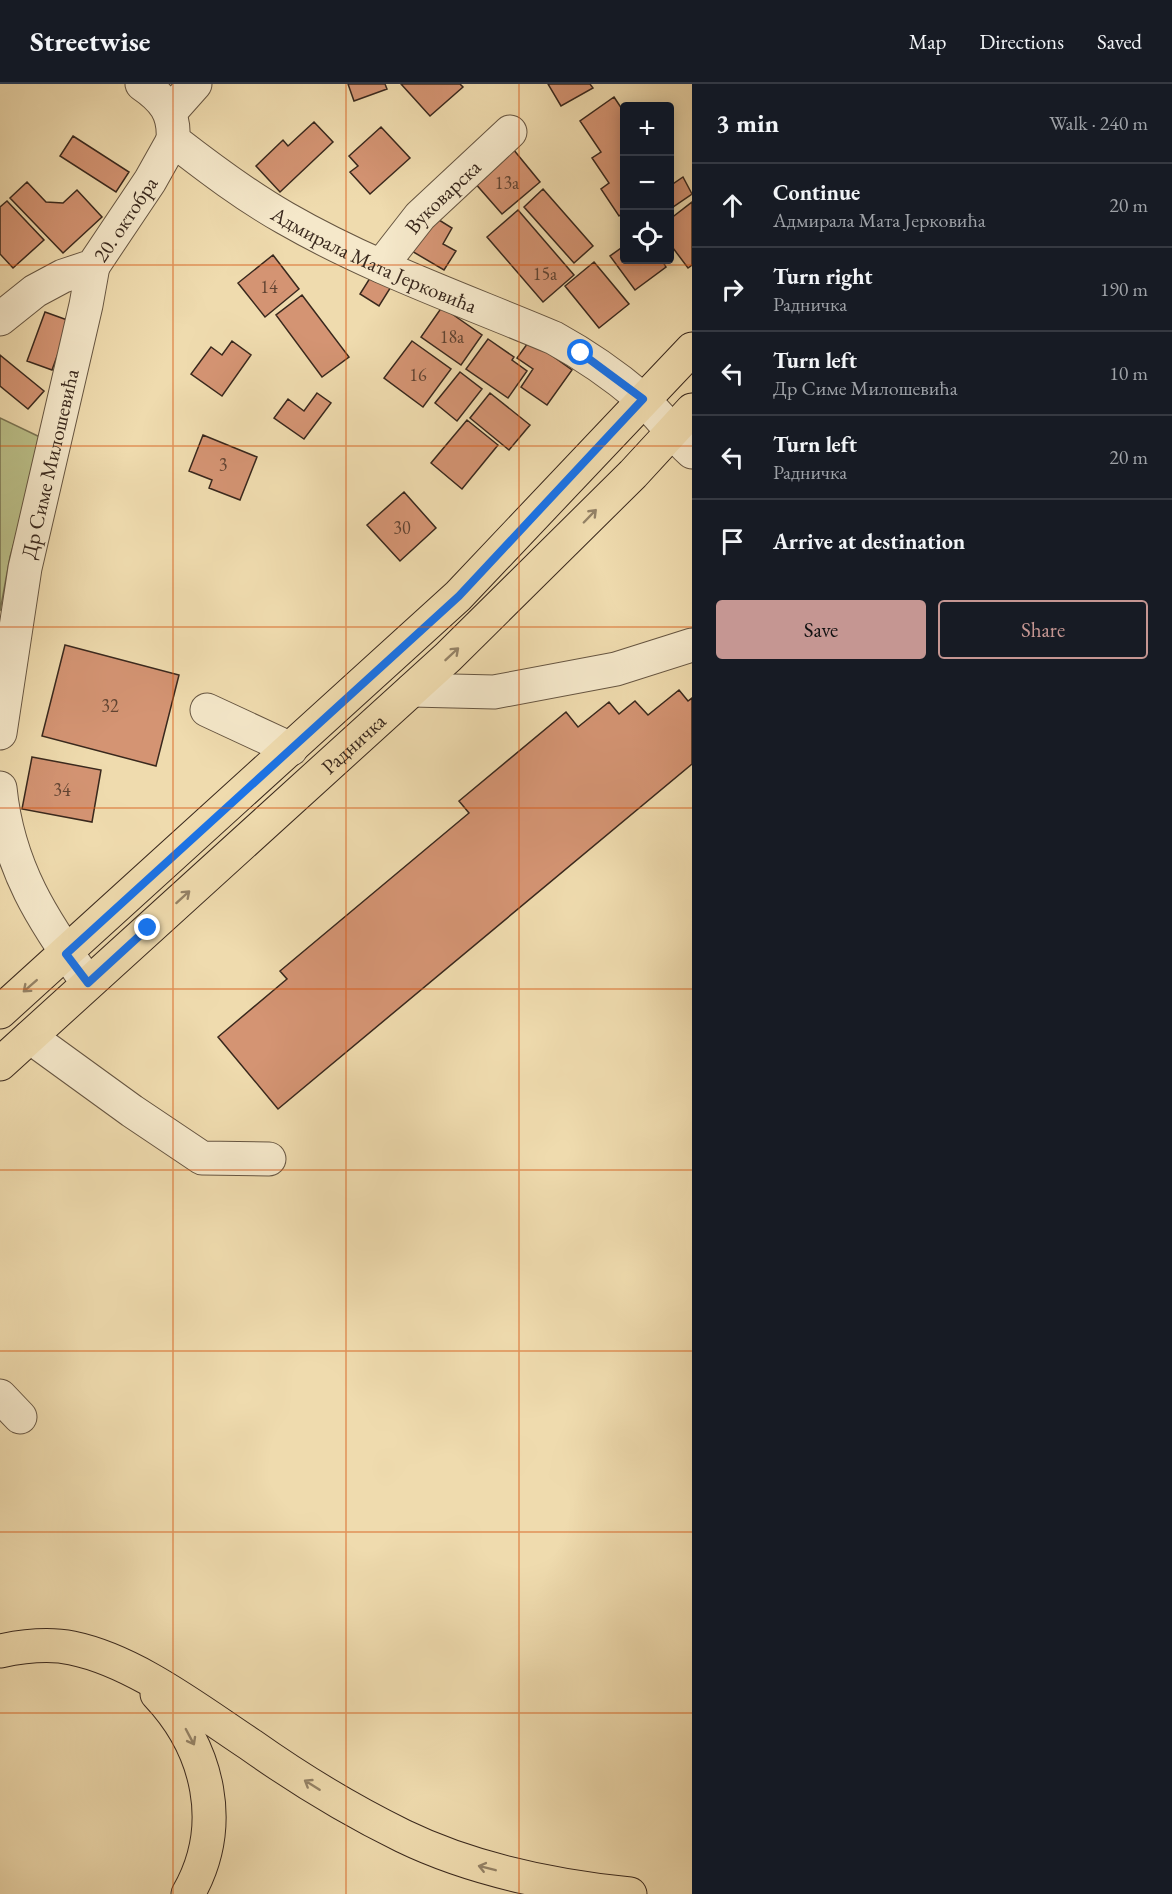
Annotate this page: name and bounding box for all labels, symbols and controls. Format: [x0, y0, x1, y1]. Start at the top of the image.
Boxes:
text: Streetwise [30, 23, 150, 59]
text: Map [909, 28, 946, 55]
text: Directions [979, 28, 1064, 55]
text: Saved [1097, 28, 1142, 55]
map controls [620, 102, 674, 264]
button: + [620, 102, 674, 156]
text: 3 min [716, 106, 779, 140]
text: Walk · 240 m [1049, 110, 1148, 136]
street label: Вуковарска [398, 153, 486, 239]
button: − [620, 156, 674, 210]
street label: 20. октобра [86, 170, 163, 267]
house number: 13a [495, 171, 520, 194]
text: Continue [773, 178, 860, 207]
icon: ahead [716, 189, 749, 222]
text: 20 m [1109, 192, 1148, 218]
street label: Адмирала Мата Јерковића [266, 199, 482, 319]
text: Адмирала Мата Јерковића [773, 207, 986, 233]
button: locate [620, 210, 674, 264]
house number: 15a [533, 262, 558, 285]
text: Turn right [773, 262, 872, 291]
icon: right [716, 273, 749, 306]
house number: 14 [260, 275, 278, 298]
text: 190 m [1100, 276, 1148, 302]
text: Радничка [773, 291, 847, 317]
house number: 18a [440, 325, 465, 348]
route start [567, 339, 593, 365]
text: Turn left [773, 346, 857, 375]
icon: left [716, 357, 749, 390]
text: 10 m [1109, 360, 1148, 386]
house number: 16 [409, 363, 427, 386]
street label: Др Симе Милошевића [14, 365, 84, 561]
text: Др Симе Милошевића [773, 375, 958, 401]
text: Turn left [773, 430, 857, 459]
icon: left [716, 441, 749, 474]
text: 20 m [1109, 444, 1148, 470]
house number: 3 [219, 453, 227, 476]
text: Радничка [773, 459, 847, 485]
one-way arrow [583, 509, 598, 524]
house number: 30 [393, 516, 411, 539]
icon: arrive [716, 525, 749, 558]
text: Arrive at destination [773, 527, 965, 556]
button: Save [716, 600, 926, 659]
button: Share [938, 600, 1148, 659]
one-way arrow [444, 647, 459, 661]
house number: 32 [101, 694, 119, 717]
street label: Радничка [315, 707, 391, 780]
house number: 34 [53, 778, 71, 801]
one-way arrow [175, 890, 190, 904]
route end [134, 914, 160, 940]
one-way arrow [23, 979, 38, 993]
one-way arrow [184, 1727, 196, 1745]
one-way arrow [303, 1778, 320, 1791]
one-way arrow [478, 1861, 497, 1873]

